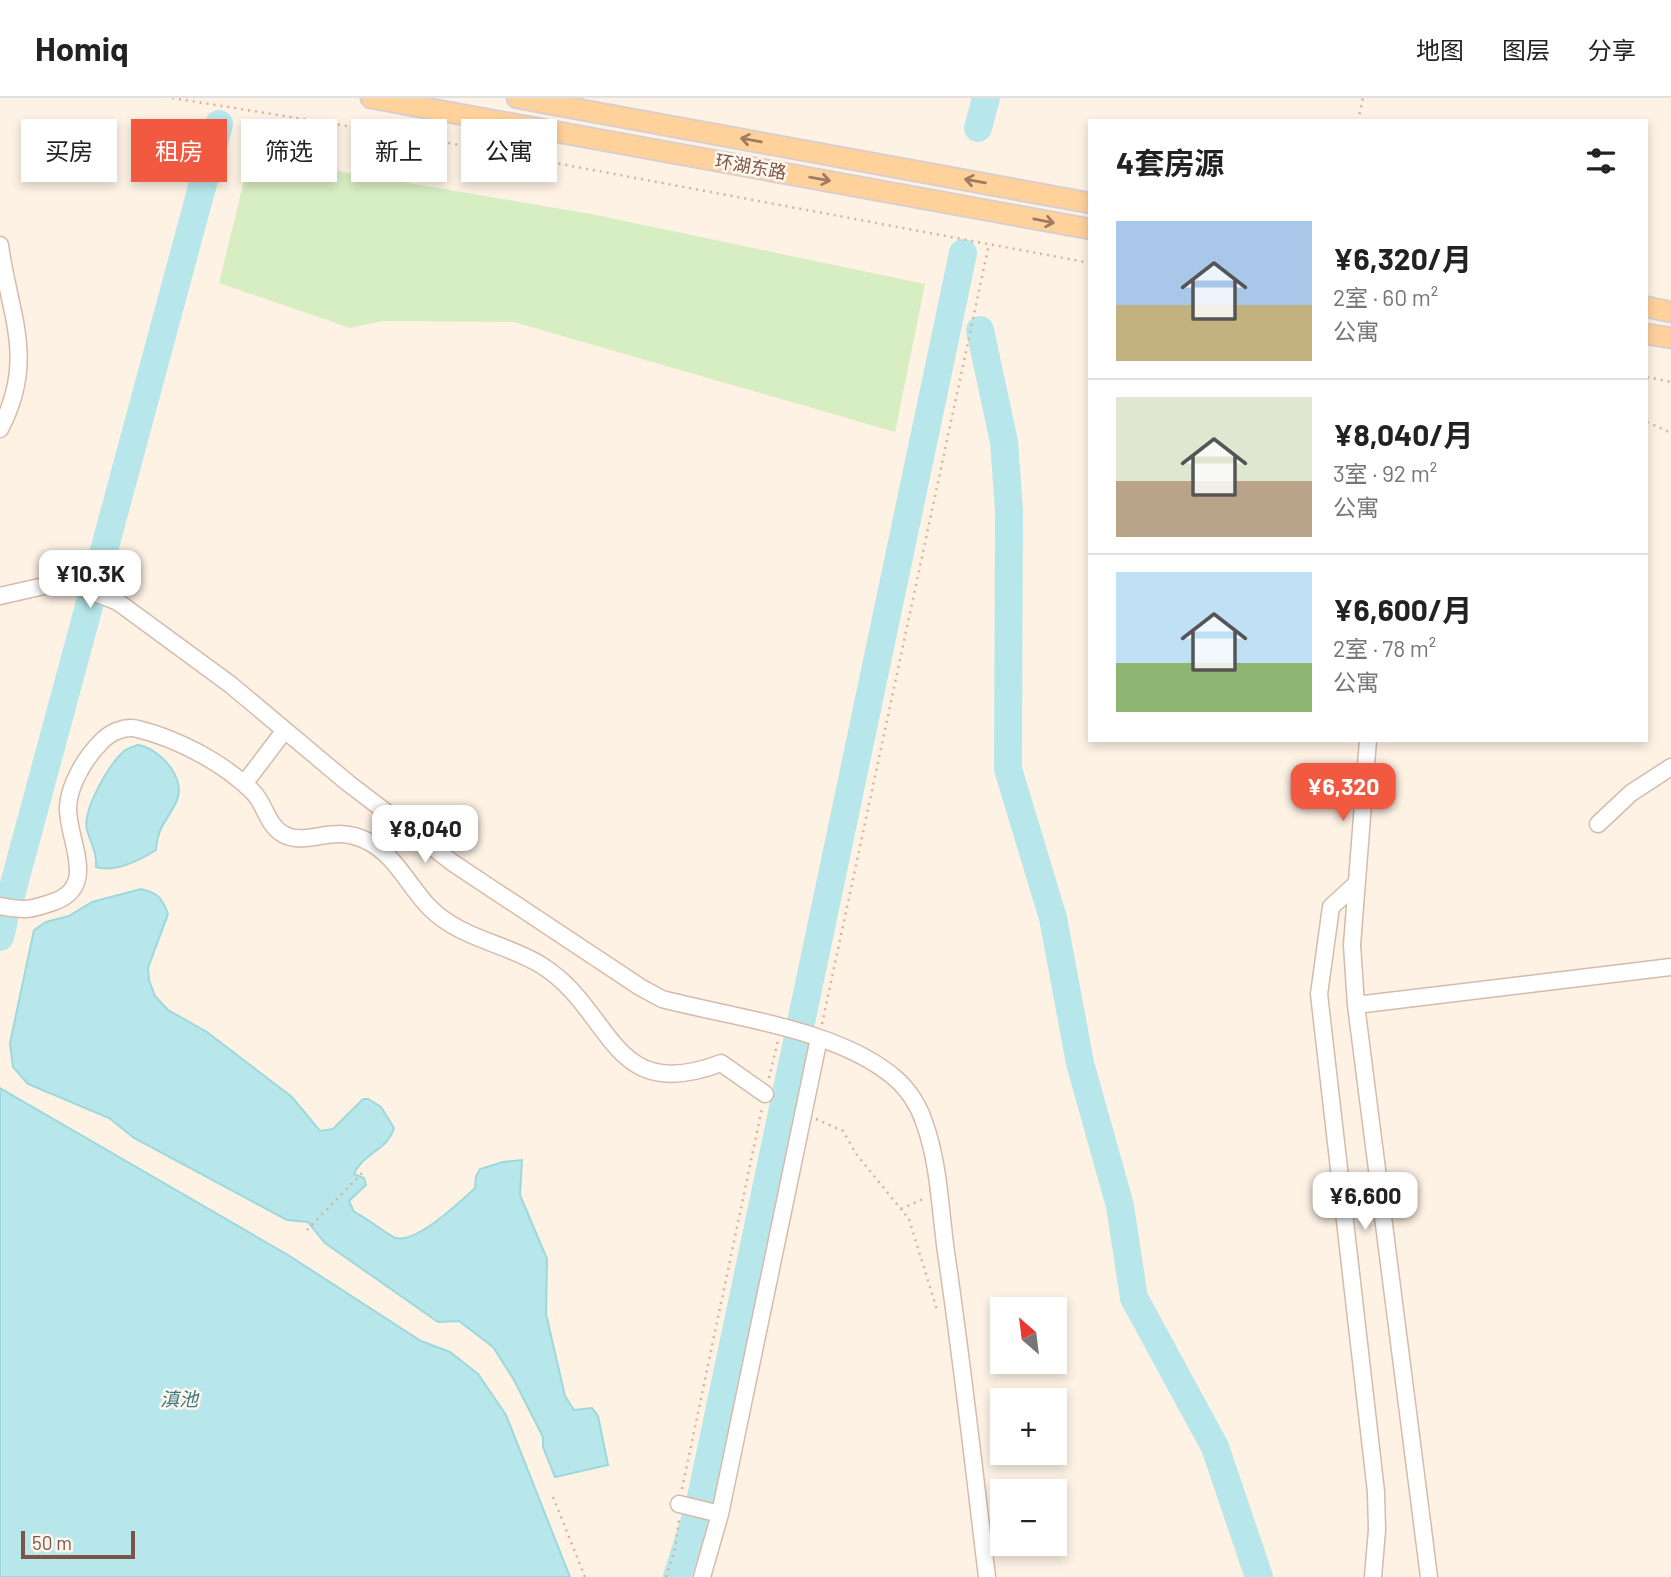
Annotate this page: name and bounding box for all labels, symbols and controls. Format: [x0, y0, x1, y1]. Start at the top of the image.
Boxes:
text: Homiq [35, 28, 129, 68]
text: 地图 [1416, 35, 1464, 64]
text: 图层 [1502, 35, 1550, 64]
text: 分享 [1588, 35, 1636, 64]
chip: 买房 [21, 119, 117, 182]
chip: 租房 [131, 119, 227, 182]
chip: 筛选 [241, 119, 337, 182]
chip: 新上 [351, 119, 447, 182]
chip: 公寓 [461, 119, 557, 182]
one-way arrow [740, 133, 763, 146]
icon: filters [1582, 142, 1620, 180]
text: 4套房源 [1116, 144, 1224, 180]
street label: 环湖东路 [714, 149, 788, 183]
one-way arrow [808, 173, 831, 186]
one-way arrow [964, 174, 987, 188]
one-way arrow [1032, 214, 1055, 228]
text: ¥6,320/月 [1333, 240, 1472, 276]
icon: home [1172, 249, 1256, 333]
text: 2室 · 60 m² [1333, 283, 1438, 311]
text: 公寓 [1333, 317, 1379, 345]
text: ¥8,040/月 [1333, 416, 1474, 452]
icon: home [1172, 425, 1256, 509]
text: 3室 · 92 m² [1333, 459, 1437, 487]
text: 公寓 [1333, 493, 1379, 521]
pin: ¥10.3K [33, 550, 147, 610]
text: ¥10.3K [55, 559, 125, 587]
text: ¥6,600/月 [1333, 591, 1472, 627]
icon: home [1172, 600, 1256, 684]
text: 2室 · 78 m² [1333, 634, 1436, 662]
text: 公寓 [1333, 668, 1379, 696]
pin: ¥6,320 [1286, 764, 1400, 823]
text: ¥6,320 [1307, 772, 1379, 800]
pin: ¥8,040 [368, 806, 482, 865]
text: ¥8,040 [388, 814, 462, 842]
pin: ¥6,600 [1308, 1172, 1422, 1232]
text: ¥6,600 [1329, 1181, 1401, 1209]
north arrow [990, 1297, 1068, 1374]
map controls [990, 1297, 1067, 1556]
water label: 滇池 [160, 1387, 200, 1410]
button: + [990, 1388, 1067, 1465]
button: − [990, 1479, 1067, 1556]
scale bar [21, 1528, 135, 1560]
text: 50 m [32, 1531, 72, 1554]

